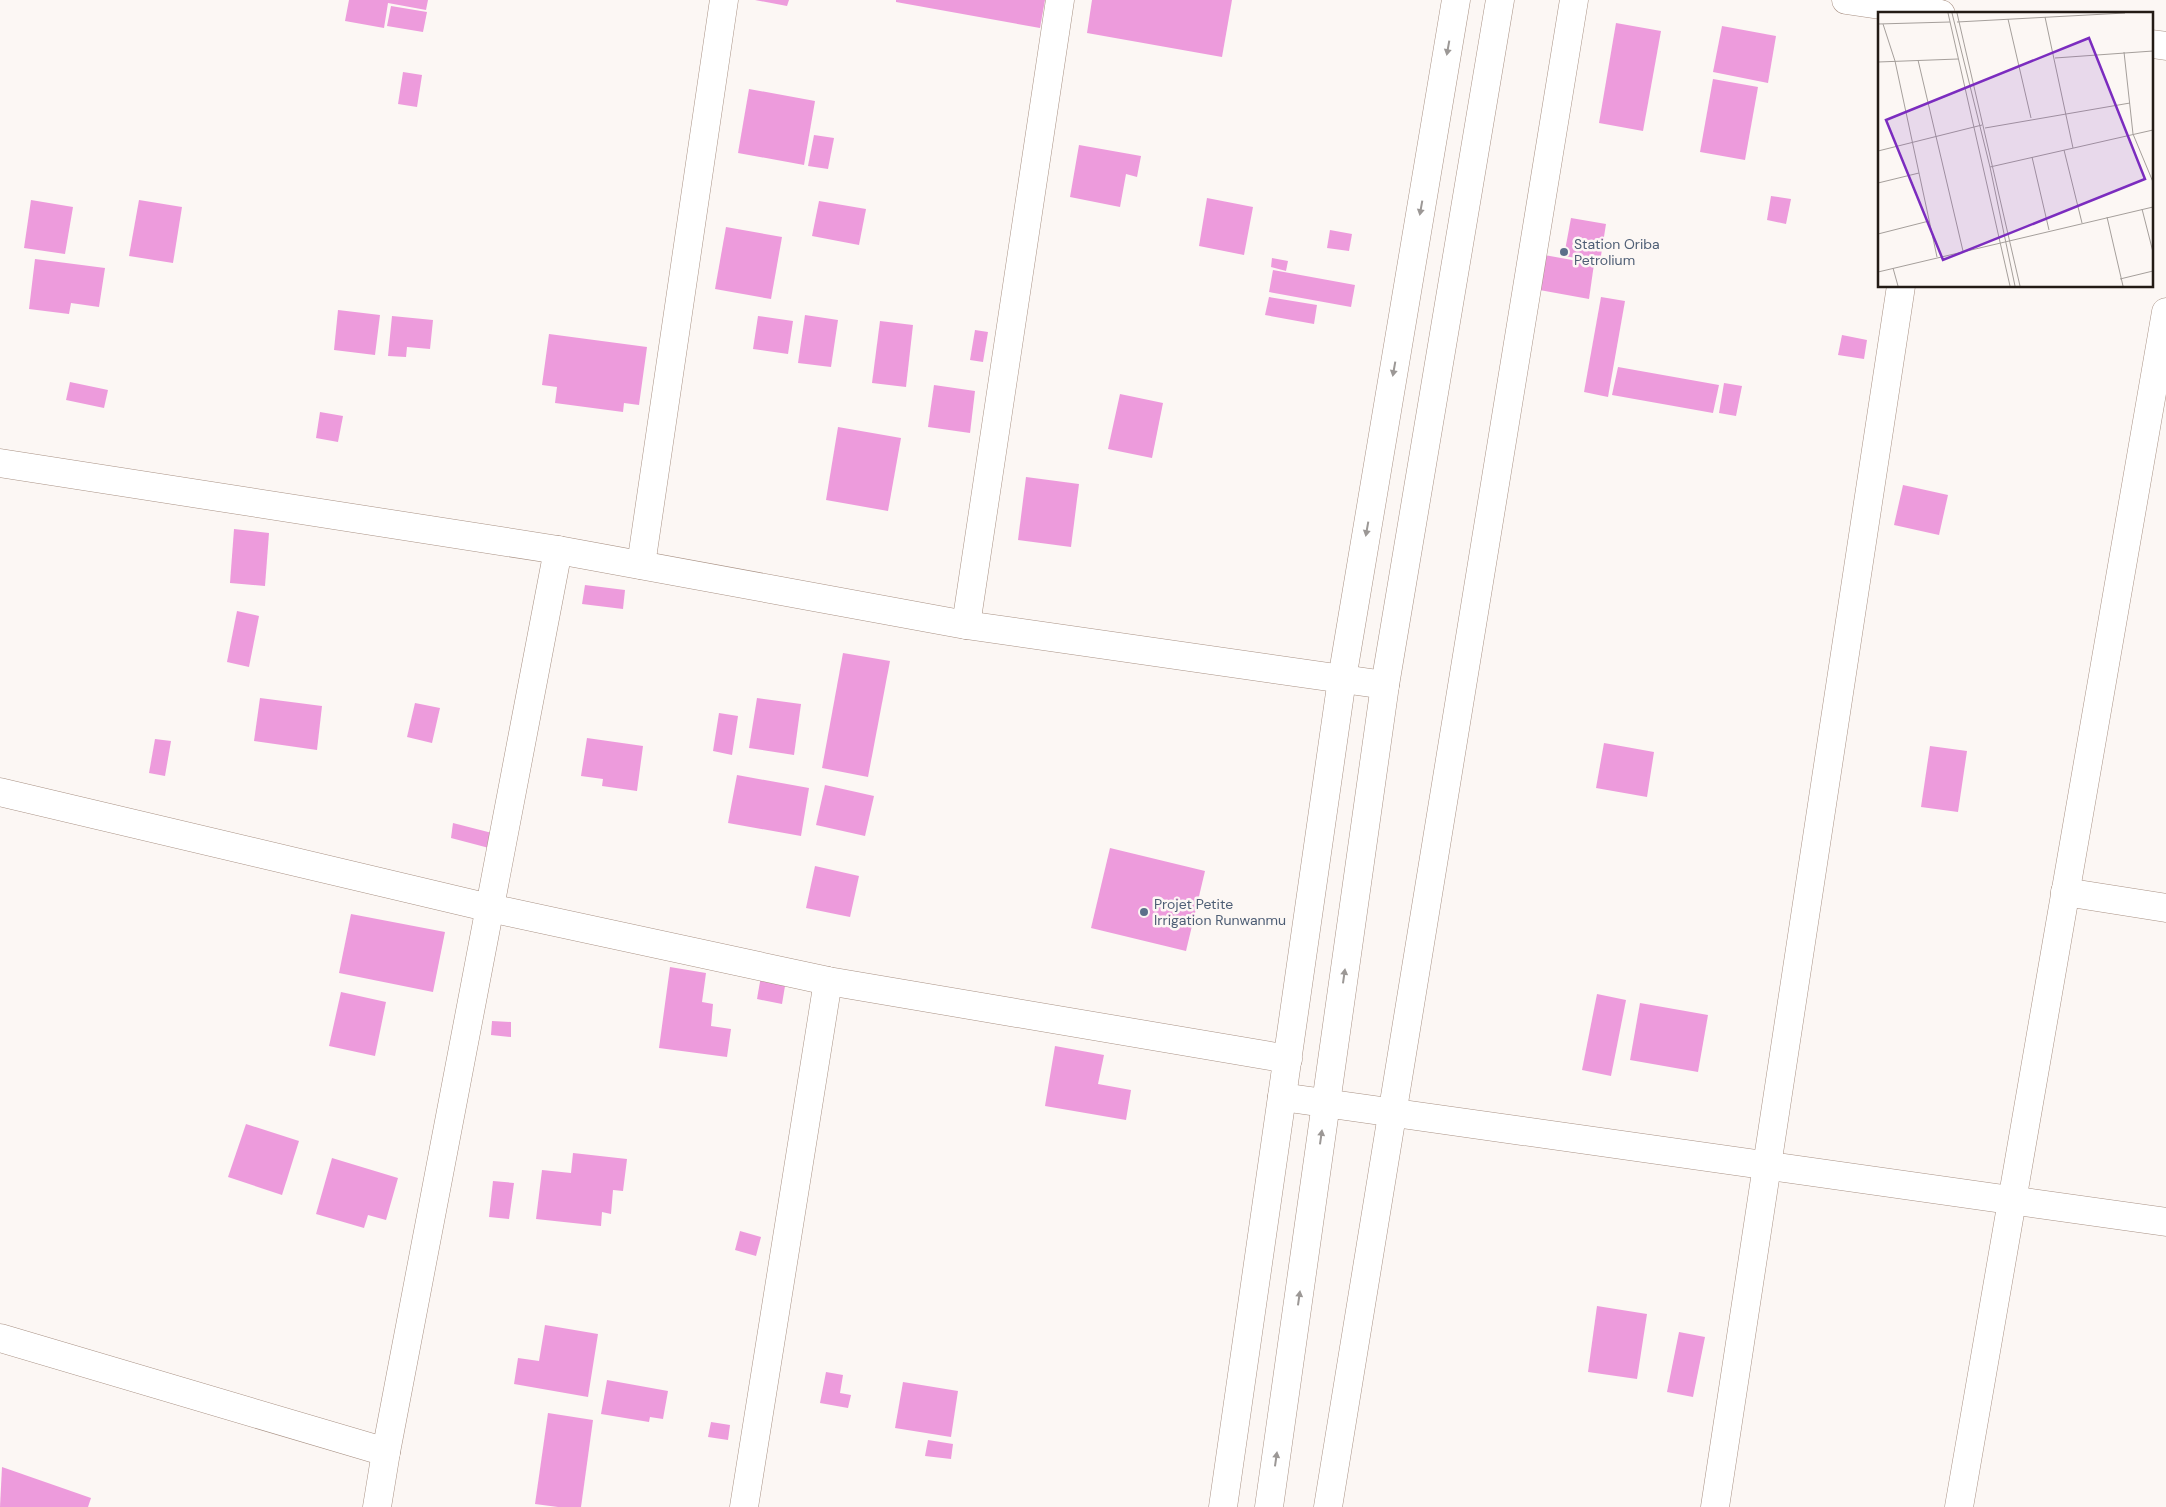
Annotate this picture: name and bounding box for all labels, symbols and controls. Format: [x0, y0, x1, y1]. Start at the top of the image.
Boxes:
inset map [1878, 12, 2154, 288]
one-way arrow [1443, 40, 1451, 56]
one-way arrow [1416, 201, 1424, 217]
place label: Station Oriba Petrolium [1574, 235, 1660, 269]
marker: Station Oriba Petrolium [1558, 246, 1570, 258]
one-way arrow [1390, 361, 1398, 377]
one-way arrow [1363, 521, 1371, 537]
place label: Projet Petite Irrigation Runwanmu [1154, 895, 1286, 929]
marker: Projet Petite Irrigation Runwanmu [1138, 906, 1150, 918]
one-way arrow [1340, 968, 1348, 984]
one-way arrow [1318, 1129, 1326, 1145]
one-way arrow [1295, 1289, 1303, 1305]
one-way arrow [1272, 1450, 1280, 1466]

